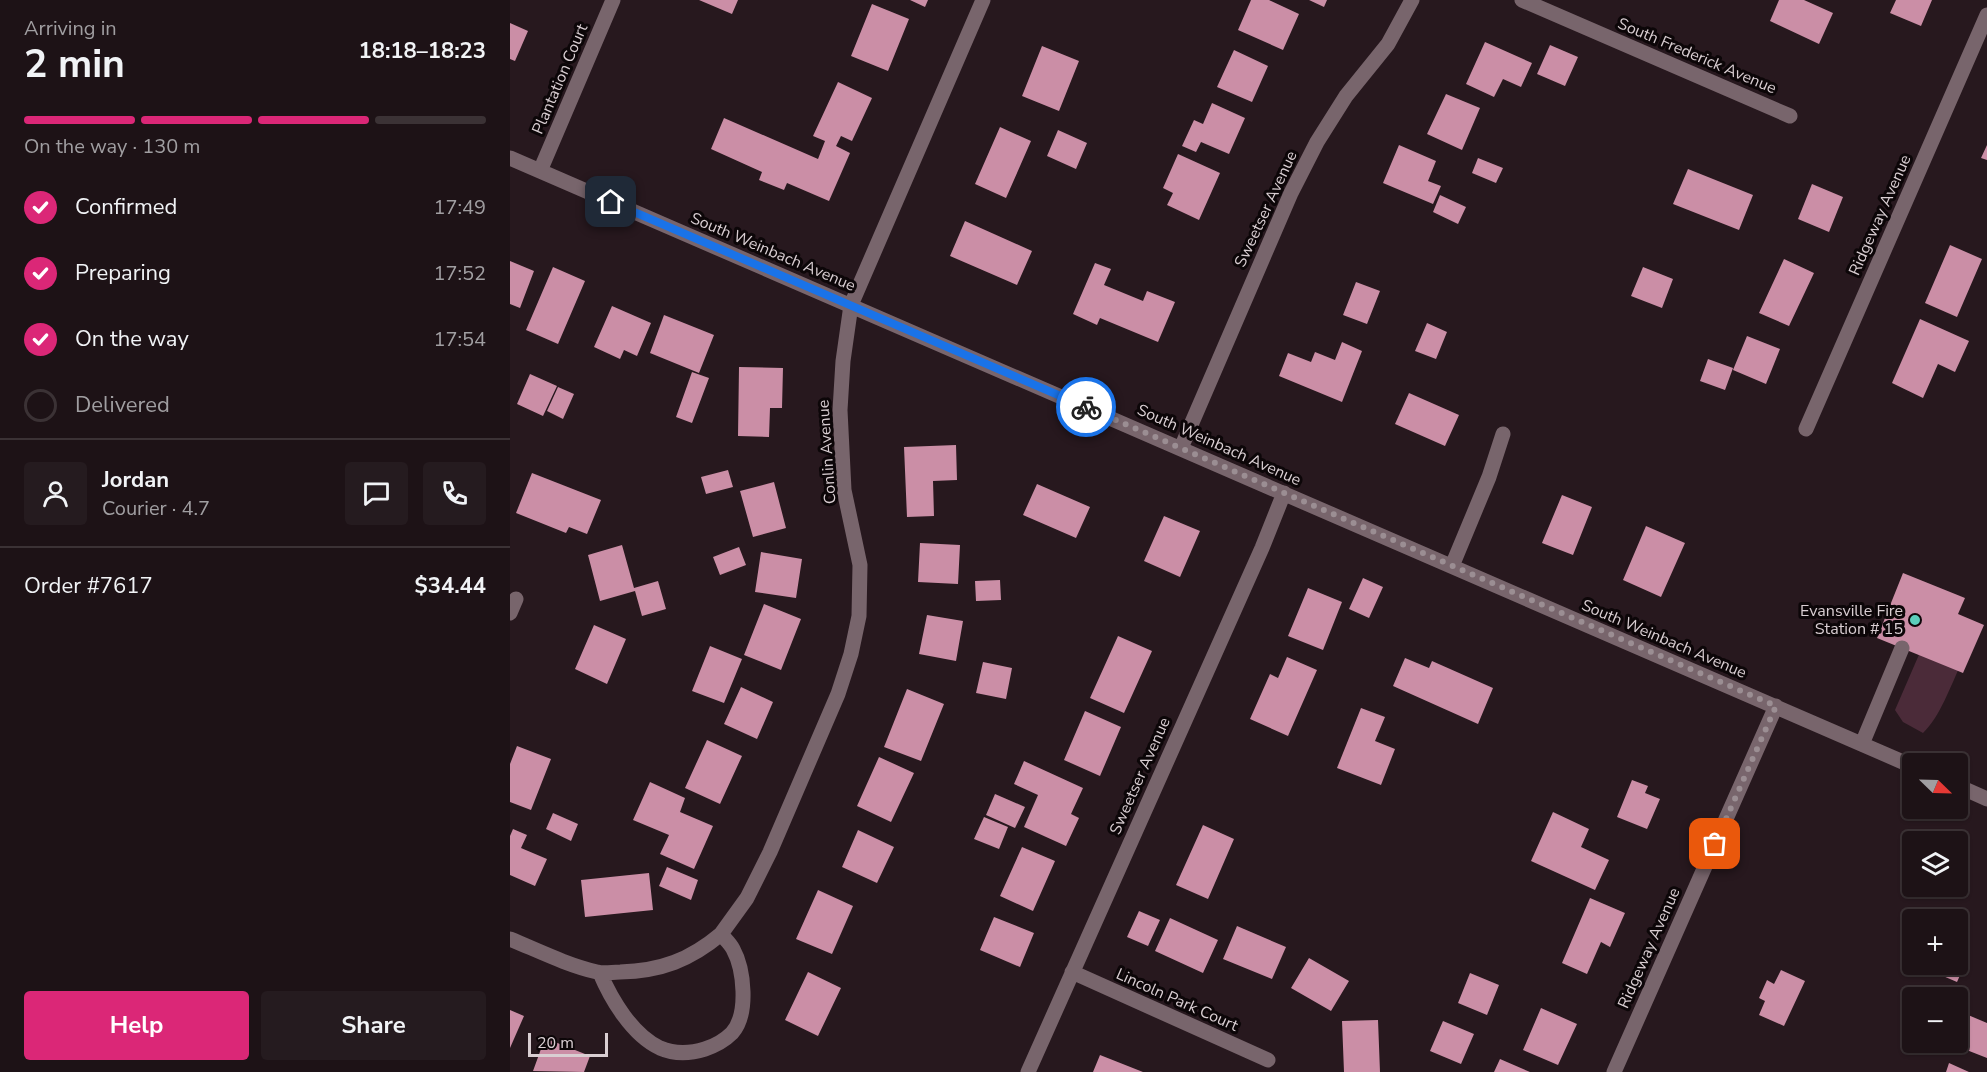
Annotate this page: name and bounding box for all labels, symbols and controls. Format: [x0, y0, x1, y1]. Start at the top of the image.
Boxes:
street label: South Frederick Avenue [1614, 13, 1780, 99]
text: Arriving in [24, 15, 117, 42]
street label: Plantation Court [527, 20, 593, 137]
text: 18:18–18:23 [358, 36, 486, 66]
text: 2 min [24, 38, 125, 91]
text: On the way · 130 m [24, 133, 200, 160]
street label: Sweetser Avenue [1229, 147, 1303, 271]
street label: Ridgeway Avenue [1844, 151, 1916, 279]
pin [585, 176, 636, 227]
icon: home [594, 185, 627, 218]
icon: check [24, 191, 57, 224]
text: Confirmed [75, 192, 177, 222]
text: 17:49 [433, 194, 486, 221]
street label: South Weinbach Avenue [687, 207, 859, 297]
icon: check [24, 257, 57, 290]
text: Preparing [75, 258, 171, 288]
text: 17:52 [433, 260, 486, 287]
icon: check [24, 323, 57, 356]
text: On the way [75, 324, 189, 354]
text: 17:54 [433, 326, 486, 353]
courier [1056, 377, 1116, 437]
text: Delivered [75, 390, 170, 420]
icon: bike [1070, 391, 1103, 424]
street label: Conlin Avenue [812, 399, 842, 505]
street label: South Weinbach Avenue [1134, 399, 1304, 491]
button: person [24, 462, 87, 525]
button: chat [345, 462, 408, 525]
button: phone [423, 462, 486, 525]
text: Jordan [102, 465, 169, 495]
text: Courier · 4.7 [102, 495, 210, 522]
text: Order #7617 [24, 571, 153, 601]
text: $34.44 [415, 571, 486, 601]
street label: South Weinbach Avenue [1578, 594, 1750, 684]
place label: Evansville Fire Station # 15 [1800, 600, 1903, 640]
marker: Evansville Fire Station # 15 [1908, 613, 1922, 627]
street label: Sweetser Avenue [1104, 714, 1176, 838]
north arrow [1902, 753, 1968, 819]
map controls [1902, 753, 1968, 1053]
pin [1689, 818, 1740, 869]
icon: bag [1698, 827, 1731, 860]
button: layers [1902, 831, 1968, 897]
street label: Ridgeway Avenue [1613, 884, 1685, 1012]
button: + [1902, 909, 1968, 975]
street label: Lincoln Park Court [1112, 963, 1242, 1037]
button: − [1902, 987, 1968, 1053]
button: Help [24, 991, 249, 1060]
button: Share [261, 991, 486, 1060]
scale bar [528, 1030, 608, 1058]
text: 20 m [537, 1032, 574, 1054]

